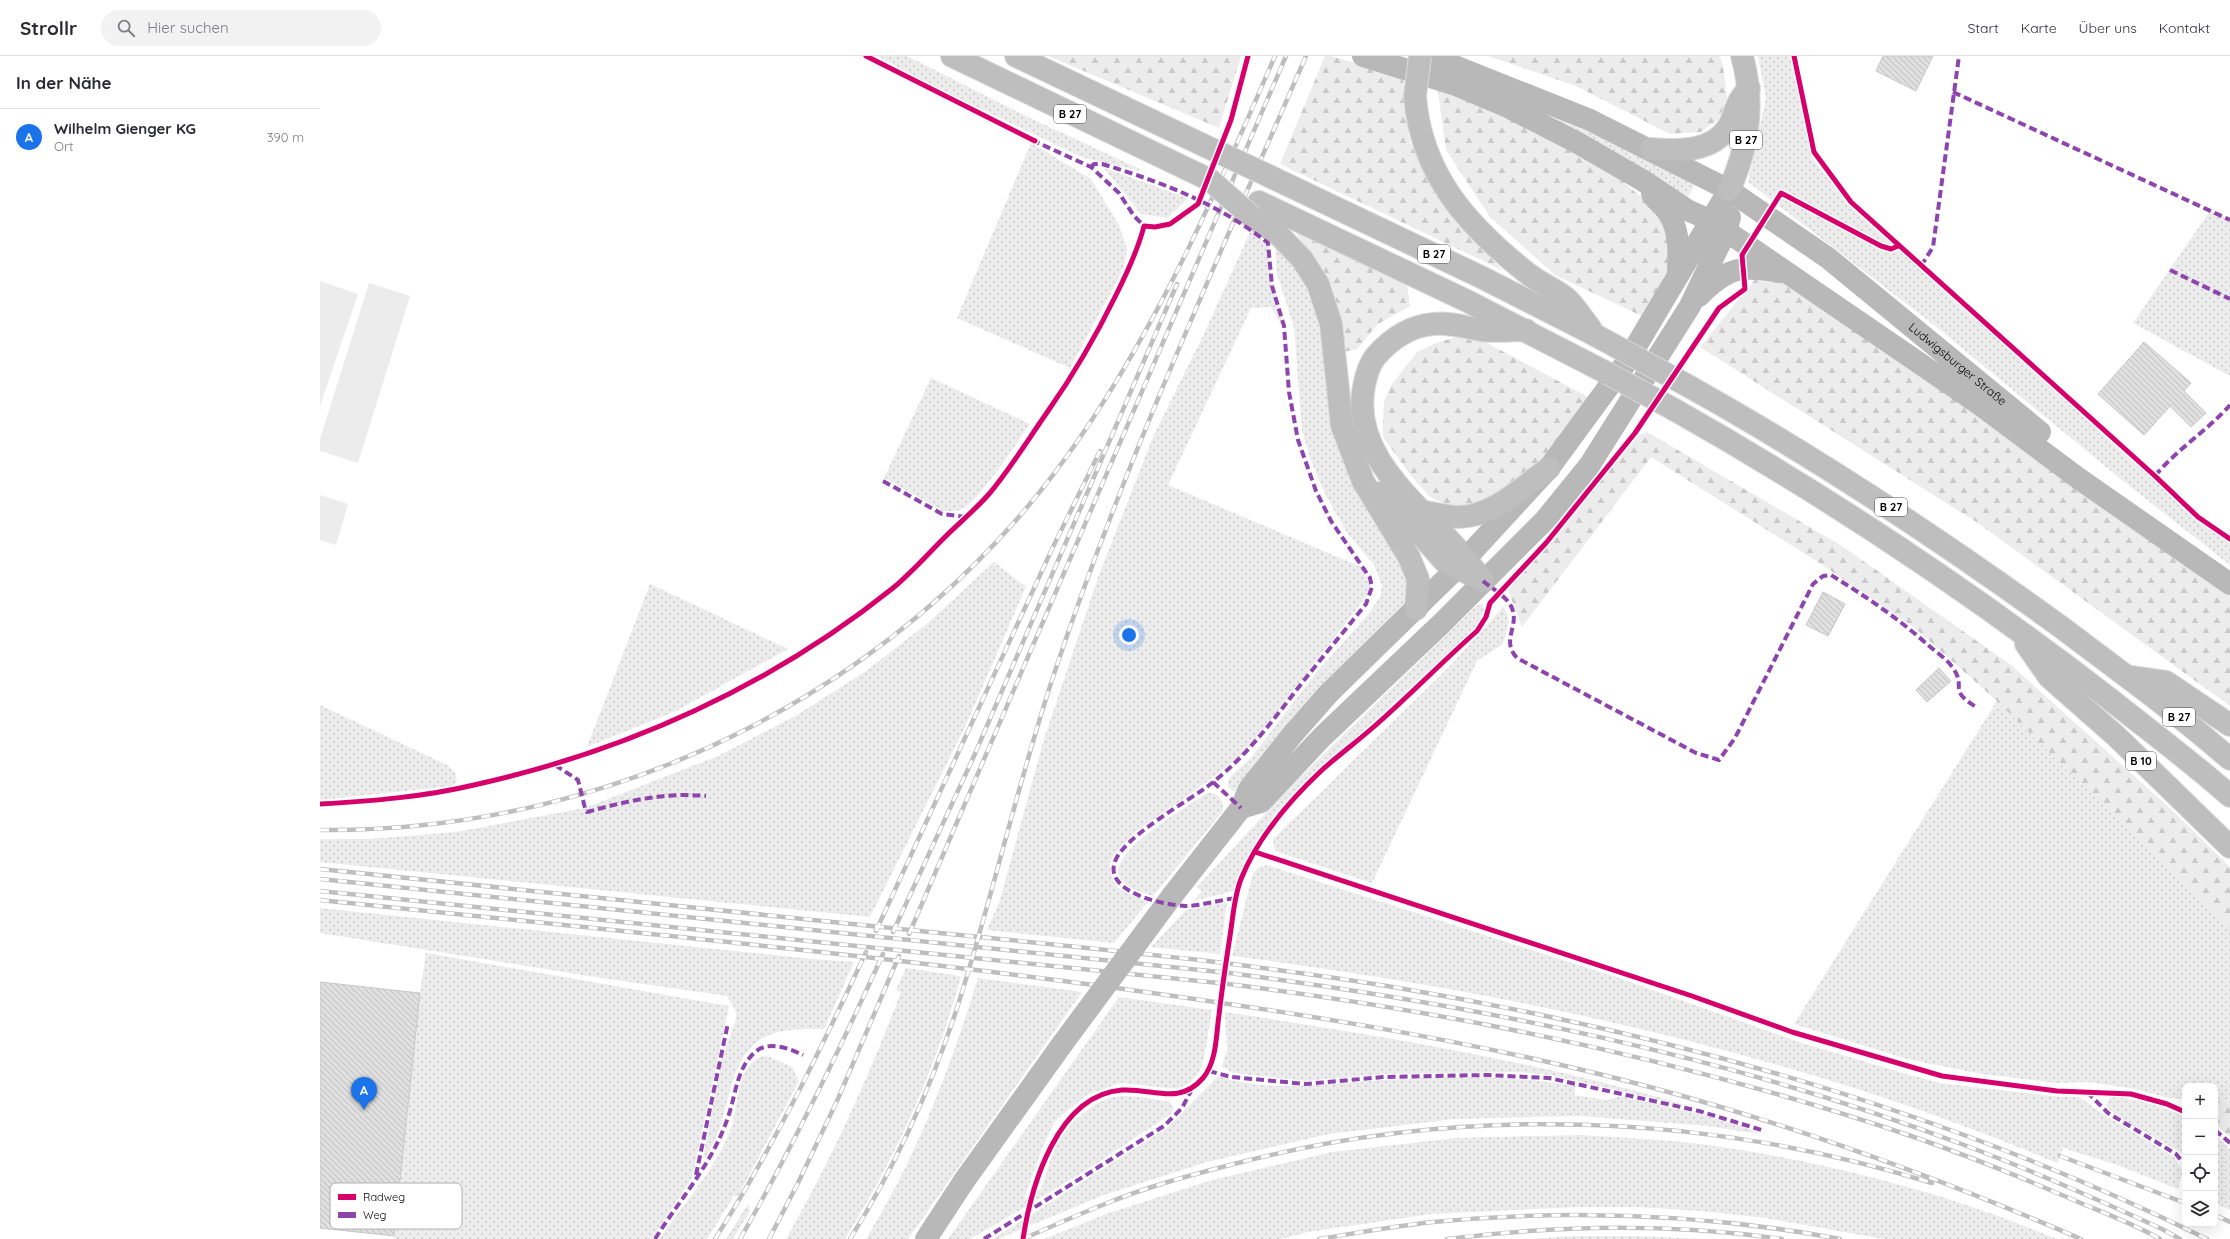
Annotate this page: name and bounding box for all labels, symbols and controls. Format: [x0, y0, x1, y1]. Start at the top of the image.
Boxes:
search box [101, 10, 381, 46]
text: Strollr [20, 16, 77, 40]
icon: search [115, 17, 137, 39]
text: Hier suchen [147, 18, 229, 37]
text: Start [1967, 19, 1999, 37]
text: Karte [2021, 19, 2057, 37]
text: Über uns [2079, 19, 2137, 37]
text: Kontakt [2159, 19, 2210, 37]
text: In der Nähe [16, 72, 112, 93]
road number: B 27 [1054, 105, 1086, 123]
text: Wilhelm Gienger KG [54, 119, 196, 138]
text: A [25, 129, 33, 145]
text: 390 m [267, 129, 304, 145]
road number: B 27 [1730, 131, 1762, 149]
text: Ort [54, 138, 73, 154]
road number: B 27 [1418, 245, 1450, 263]
street label: Ludwigsburger Straße [1906, 319, 2010, 409]
road number: B 27 [1875, 498, 1907, 516]
your location [1119, 625, 1139, 645]
road number: B 27 [2163, 708, 2195, 726]
road number: B 10 [2126, 752, 2156, 770]
pin: A [351, 1077, 377, 1110]
map controls [2182, 1083, 2218, 1227]
button: + [2182, 1083, 2218, 1119]
button: − [2182, 1119, 2218, 1155]
button: locate [2182, 1155, 2218, 1191]
legend [330, 1183, 462, 1229]
text: Radweg [363, 1190, 405, 1204]
button: layers [2182, 1191, 2218, 1227]
text: Weg [363, 1208, 387, 1222]

